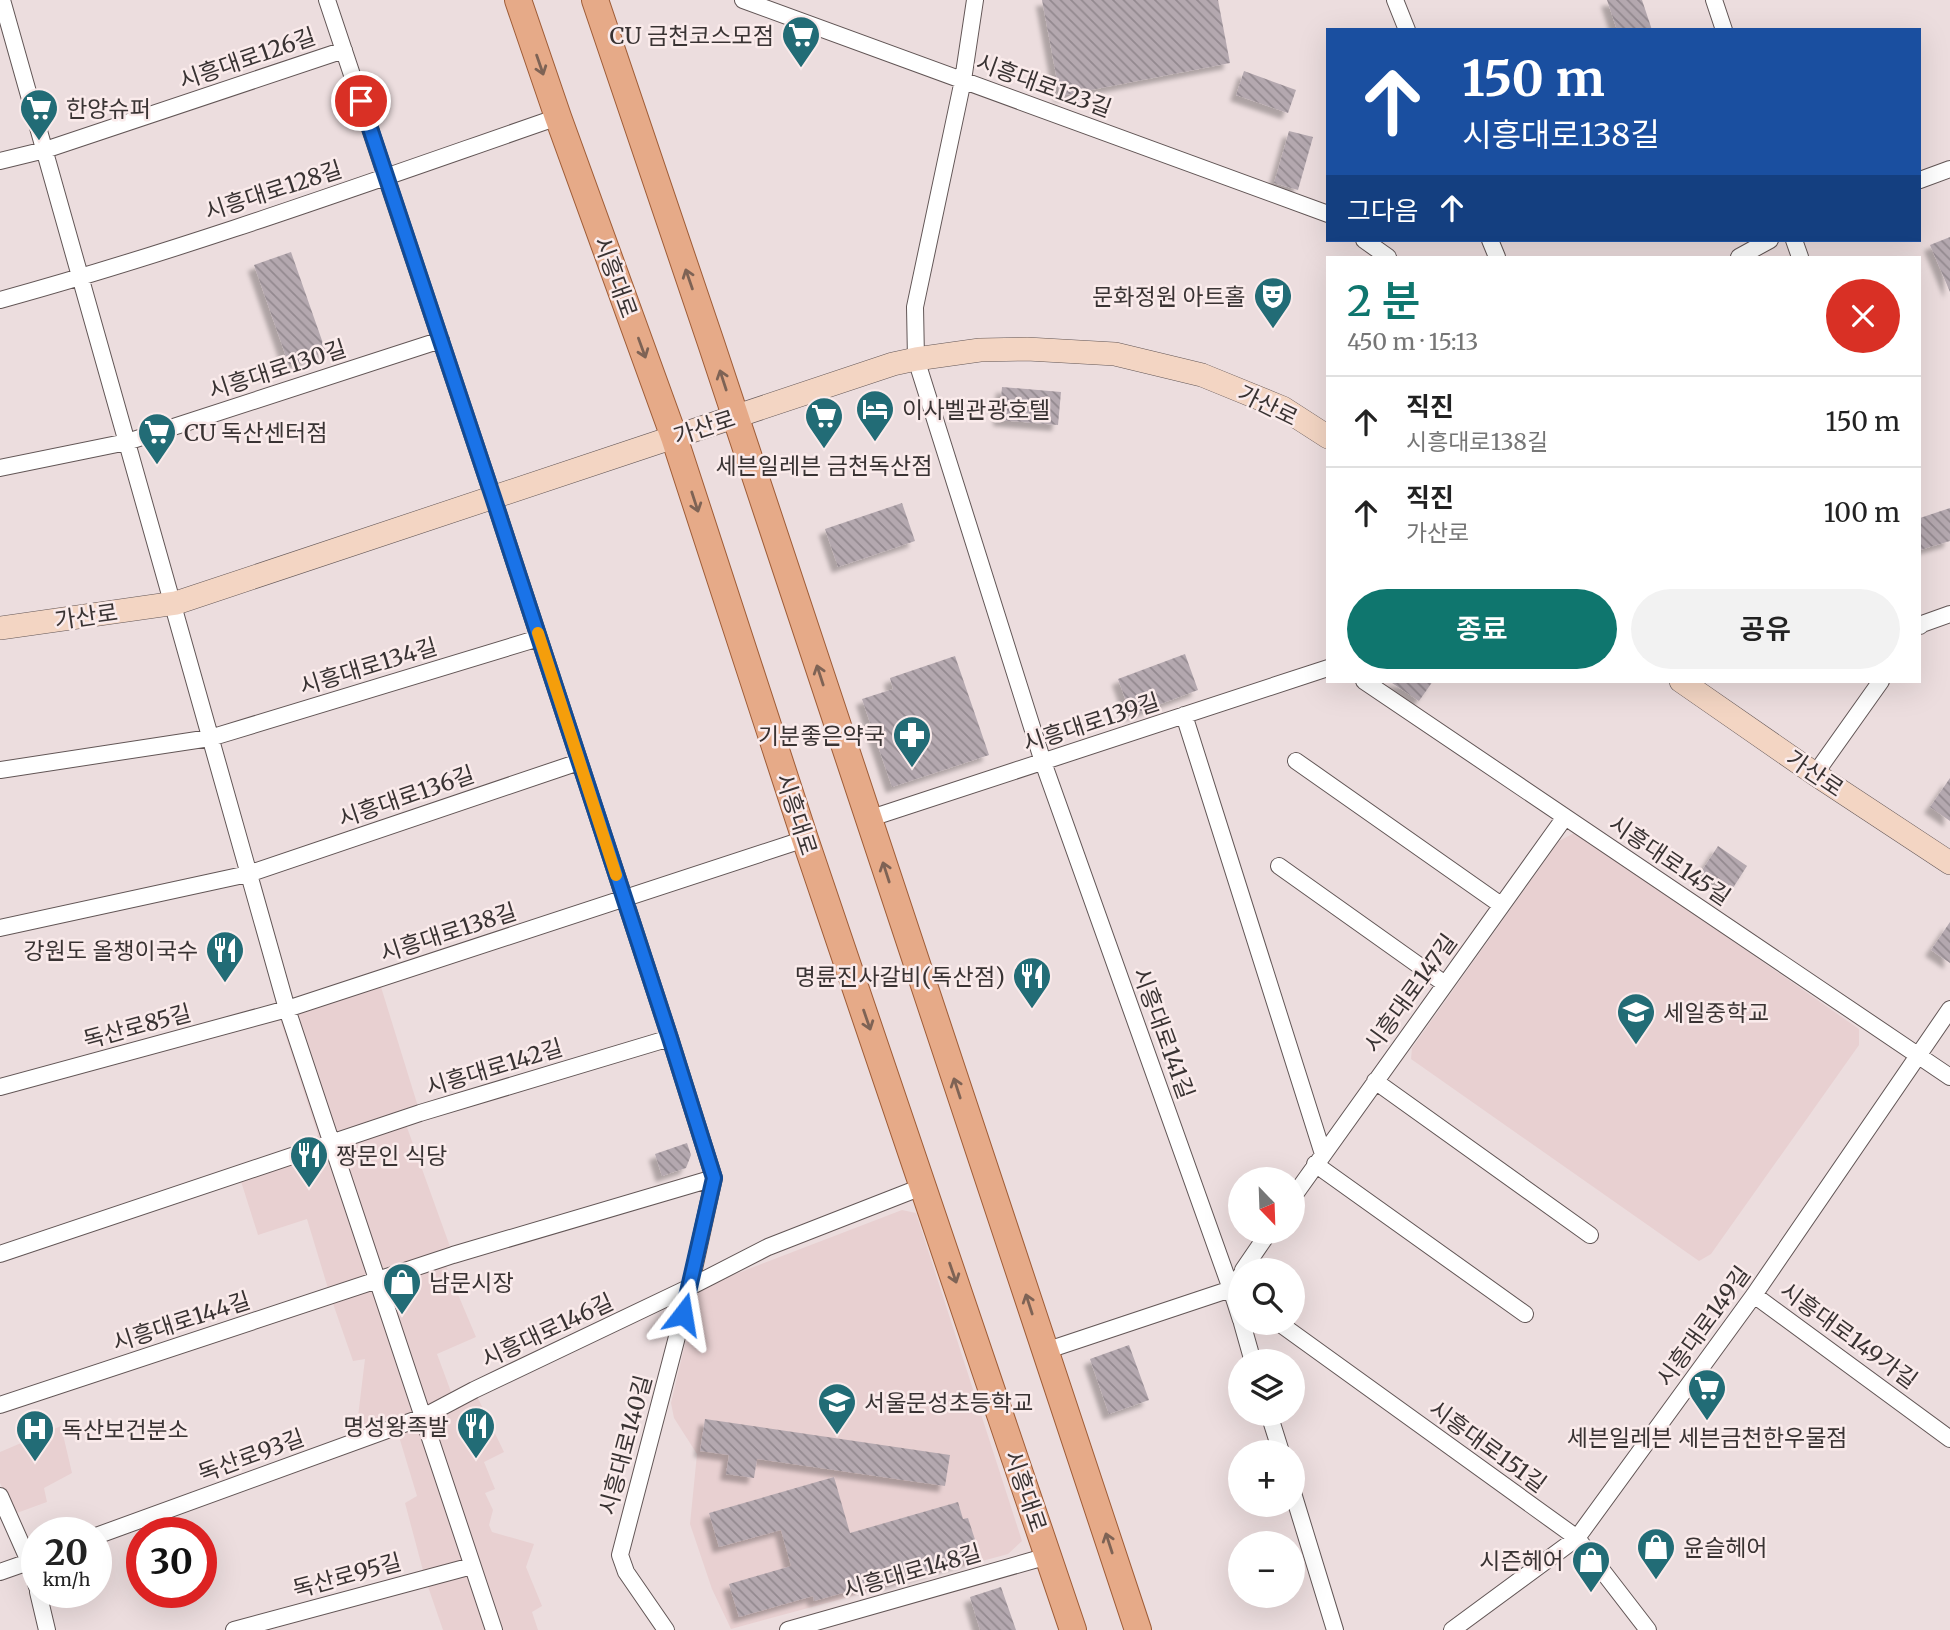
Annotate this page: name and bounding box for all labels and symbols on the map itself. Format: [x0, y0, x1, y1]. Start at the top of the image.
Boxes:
supermarket icon: CU 금천코스모점 [780, 14, 822, 69]
street label: 시흥대로126길 [175, 21, 319, 95]
place label: CU 금천코스모점 [610, 21, 774, 50]
street label: 시흥대로123길 [972, 47, 1116, 123]
one-way arrow [535, 53, 547, 75]
pin [331, 71, 391, 131]
supermarket icon: 한양슈퍼 [18, 87, 60, 142]
place label: 한양슈퍼 [66, 94, 151, 123]
street label: 시흥대로128길 [201, 154, 345, 226]
street label: 시흥대로 [588, 232, 644, 322]
one-way arrow [682, 268, 694, 290]
theatre icon: 문화정원 아트홀 [1252, 275, 1294, 330]
place label: 문화정원 아트홀 [1092, 282, 1246, 311]
street label: 시흥대로130길 [204, 333, 350, 405]
one-way arrow [637, 336, 649, 358]
one-way arrow [716, 369, 729, 391]
street label: 가산로 [1233, 378, 1303, 432]
hotel icon: 이사벨관광호텔 [854, 388, 896, 443]
supermarket icon: 세븐일레븐 금천독산점 [803, 395, 845, 450]
place label: 이사벨관광호텔 [902, 395, 1050, 424]
street label: 가산로 [669, 403, 739, 451]
supermarket icon: CU 독산센터점 [136, 411, 178, 466]
place label: CU 독산센터점 [184, 418, 327, 447]
place label: 세븐일레븐 금천독산점 [715, 451, 933, 480]
one-way arrow [690, 491, 703, 513]
street label: 가산로 [53, 597, 119, 635]
street label: 시흥대로134길 [296, 631, 440, 701]
one-way arrow [813, 664, 825, 686]
street label: 시흥대로139길 [1019, 686, 1163, 758]
pharmacy icon: 기분좋은약국 [891, 714, 933, 769]
place label: 기분좋은약국 [758, 721, 885, 750]
street label: 가산로 [1781, 743, 1849, 803]
street label: 시흥대로136길 [334, 759, 478, 833]
street label: 시흥대로 [770, 769, 824, 859]
street label: 시흥대로145길 [1604, 809, 1736, 911]
one-way arrow [878, 862, 891, 884]
street label: 시흥대로138길 [376, 896, 520, 968]
street label: 시흥대로147길 [1357, 928, 1463, 1058]
restaurant icon: 강원도 올챙이국수 [204, 929, 246, 984]
place label: 강원도 올챙이국수 [23, 936, 198, 965]
restaurant icon: 명륜진사갈비(독산점) [1011, 955, 1053, 1010]
place label: 명륜진사갈비(독산점) [795, 962, 1005, 991]
street label: 시흥대로141길 [1127, 963, 1201, 1103]
school or university icon: 세일중학교 [1615, 991, 1657, 1046]
street label: 독산로85길 [80, 998, 194, 1054]
place label: 세일중학교 [1663, 998, 1769, 1027]
one-way arrow [862, 1009, 874, 1031]
street label: 시흥대로142길 [422, 1032, 566, 1102]
one-way arrow [950, 1077, 963, 1099]
restaurant icon: 짱문인 식당 [288, 1134, 330, 1189]
place label: 짱문인 식당 [336, 1141, 447, 1170]
north arrow [1228, 1167, 1306, 1244]
street label: 시흥대로149길 [1650, 1260, 1756, 1392]
shop icon: 남문시장 [381, 1261, 423, 1316]
one-way arrow [948, 1262, 960, 1284]
place label: 남문시장 [429, 1268, 514, 1297]
street label: 시흥대로149가길 [1775, 1275, 1923, 1395]
position arrow [646, 1277, 720, 1351]
street label: 시흥대로144길 [108, 1285, 254, 1357]
street label: 시흥대로146길 [476, 1287, 618, 1373]
one-way arrow [1022, 1293, 1035, 1315]
supermarket icon: 세븐일레븐 세븐금천한우물점 [1686, 1367, 1728, 1422]
street label: 시흥대로140길 [592, 1372, 658, 1518]
school or university icon: 서울문성초등학교 [816, 1381, 858, 1436]
place label: 서울문성초등학교 [864, 1388, 1033, 1417]
street label: 시흥대로151길 [1424, 1394, 1552, 1498]
restaurant icon: 명성왕족발 [455, 1405, 497, 1460]
hospital icon: 독산보건분소 [14, 1408, 56, 1463]
place label: 명성왕족발 [343, 1412, 449, 1441]
place label: 독산보건분소 [62, 1415, 189, 1444]
street label: 독산로93길 [194, 1422, 308, 1488]
place label: 세븐일레븐 세븐금천한우물점 [1567, 1423, 1847, 1452]
street label: 시흥대로 [999, 1446, 1053, 1536]
speed limit sign: 30 [126, 1517, 217, 1608]
shop icon: 윤슬헤어 [1635, 1526, 1677, 1581]
one-way arrow [1102, 1532, 1115, 1554]
place label: 윤슬헤어 [1683, 1533, 1768, 1562]
street label: 시흥대로148길 [839, 1537, 985, 1605]
shop icon: 시즌헤어 [1570, 1539, 1612, 1594]
place label: 시즌헤어 [1479, 1546, 1564, 1575]
street label: 독산로95길 [289, 1547, 405, 1603]

